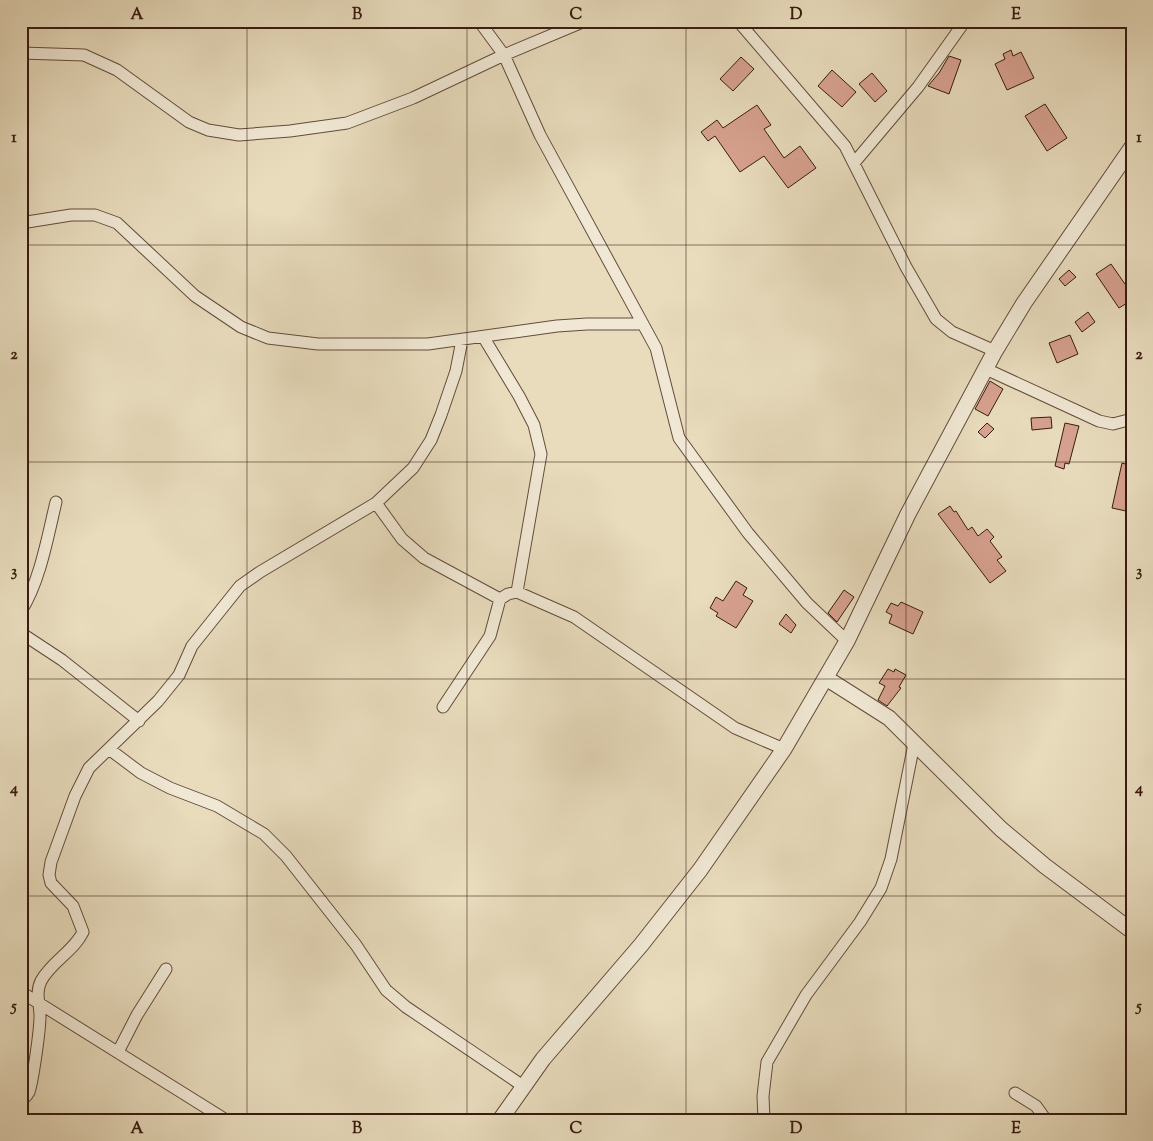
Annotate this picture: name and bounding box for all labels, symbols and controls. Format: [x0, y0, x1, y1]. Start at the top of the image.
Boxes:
text: A [131, 4, 144, 27]
text: B [352, 4, 362, 27]
text: C [570, 4, 583, 27]
text: D [790, 4, 803, 27]
text: E [1011, 4, 1021, 27]
text: 1 [11, 127, 17, 150]
text: 1 [1136, 127, 1142, 150]
text: 2 [10, 344, 18, 367]
text: 2 [1135, 344, 1143, 367]
text: 3 [11, 561, 18, 584]
text: 3 [1136, 561, 1143, 584]
text: 4 [9, 778, 18, 801]
text: 4 [1134, 778, 1143, 801]
text: 5 [9, 996, 17, 1019]
text: 5 [1134, 996, 1142, 1019]
text: A [131, 1118, 144, 1141]
text: B [352, 1118, 362, 1141]
text: C [570, 1118, 583, 1141]
text: D [790, 1118, 803, 1141]
text: E [1011, 1118, 1021, 1141]

